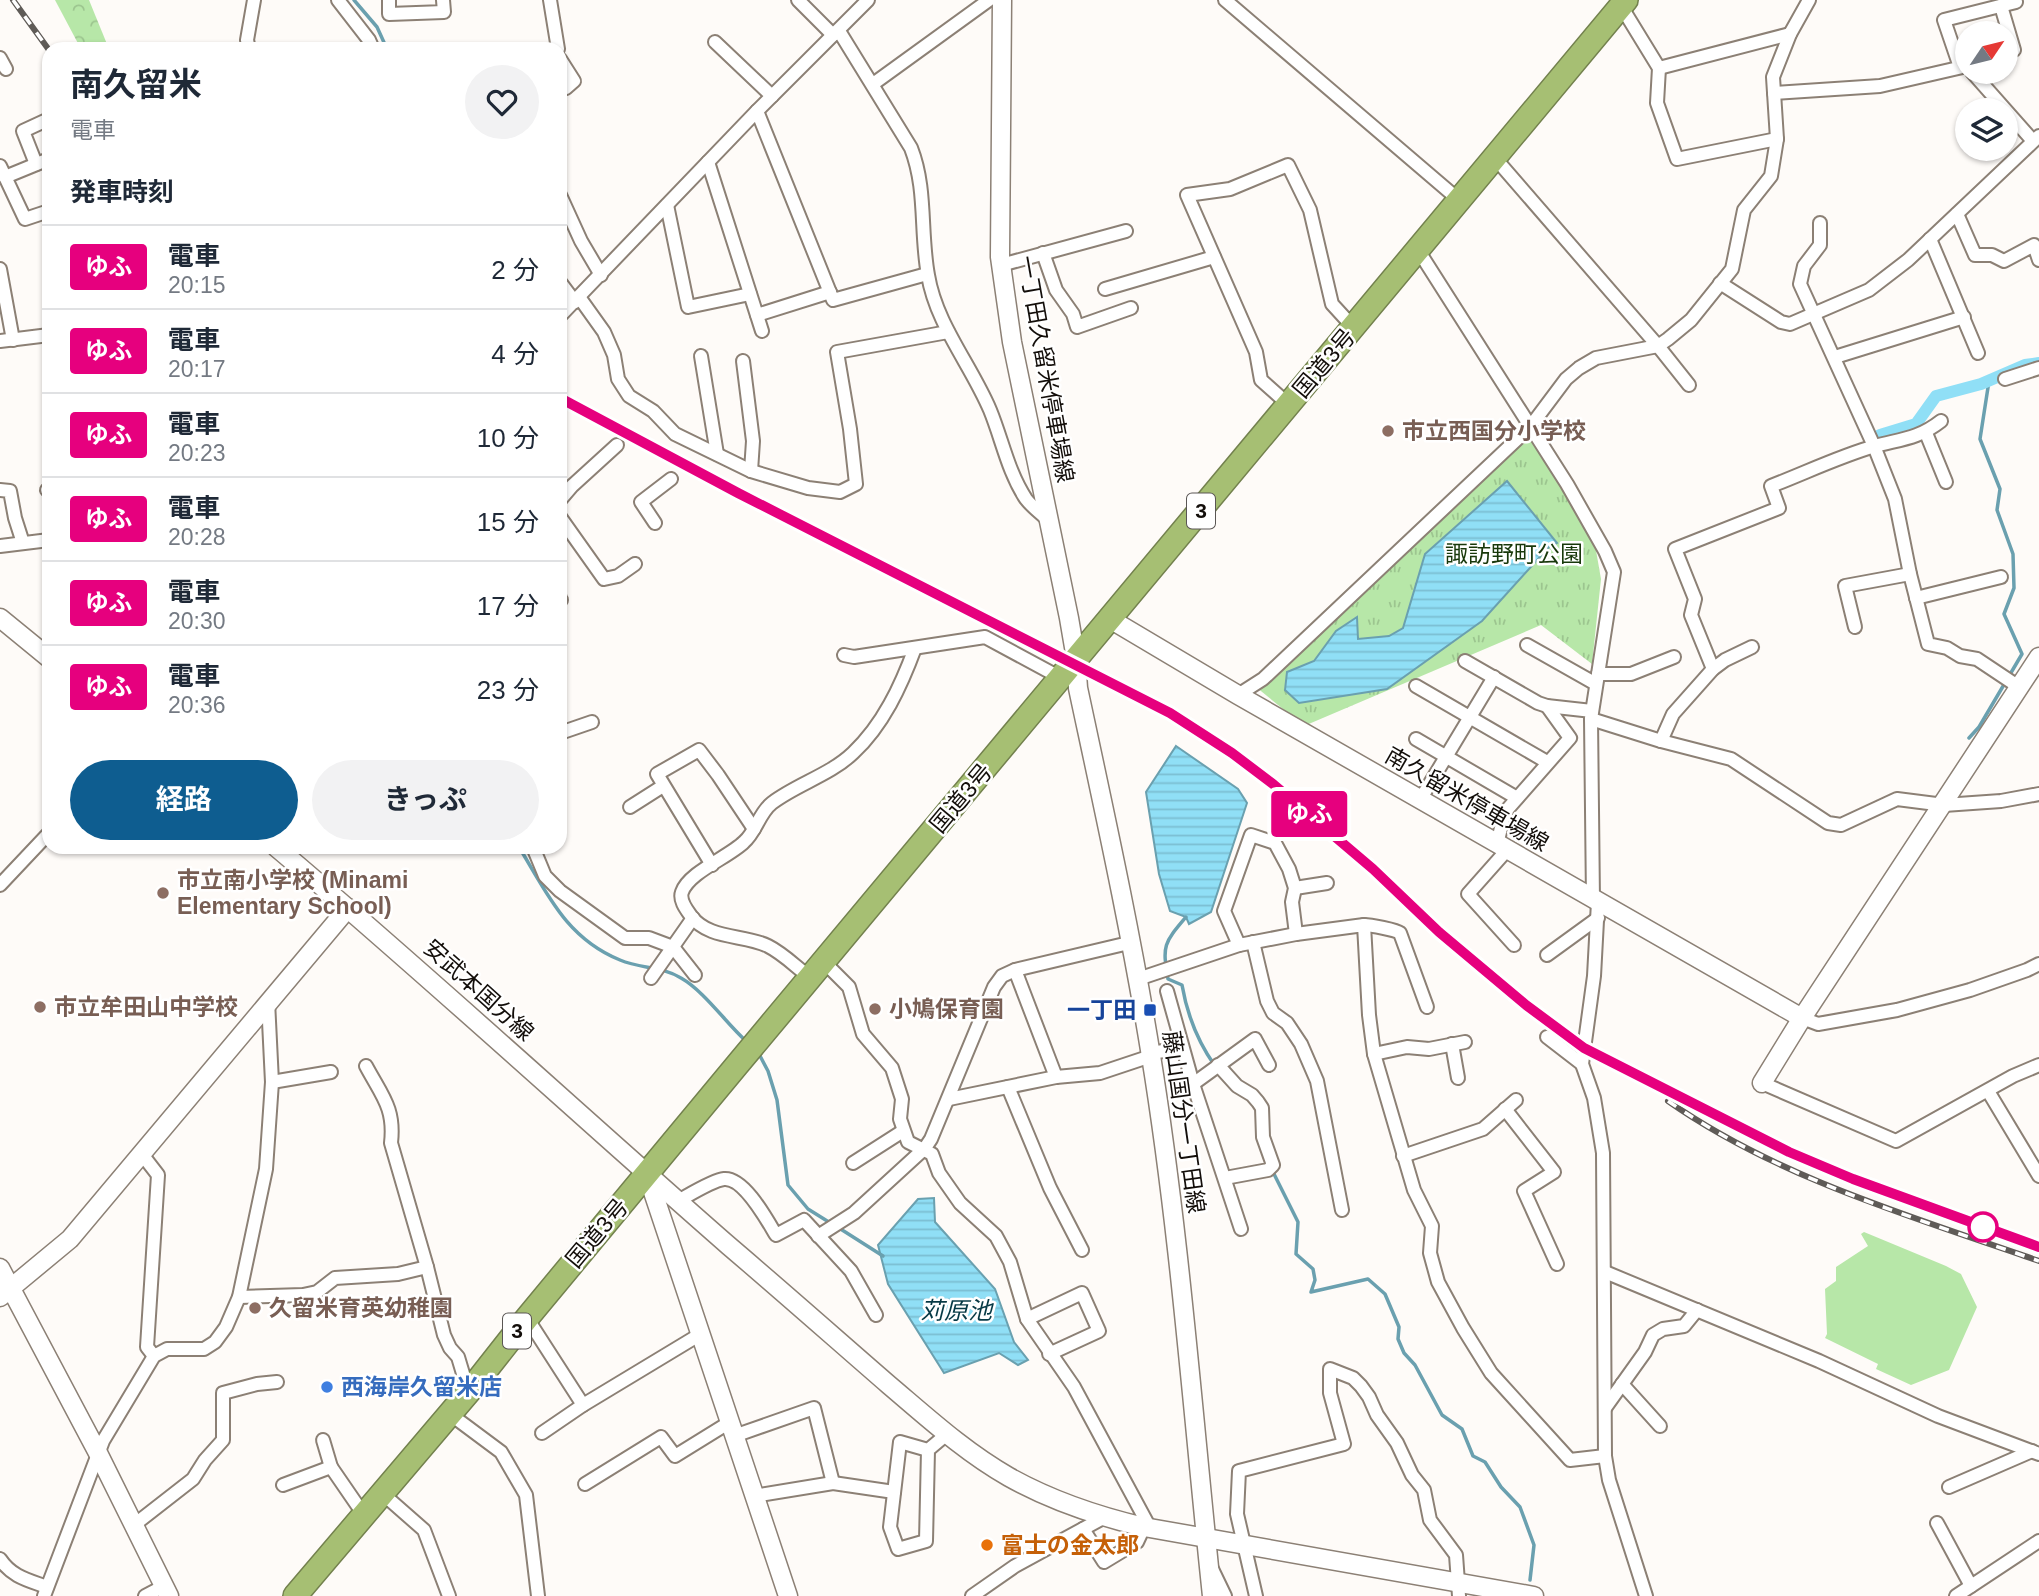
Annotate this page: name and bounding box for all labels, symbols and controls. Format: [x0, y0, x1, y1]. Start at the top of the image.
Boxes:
north arrow [1955, 21, 2018, 84]
map controls [1955, 21, 2018, 161]
button: heart [465, 65, 539, 139]
text: 南久留米 [70, 66, 202, 103]
button: layers [1955, 98, 2018, 161]
text: 電車 [70, 117, 116, 143]
text: 発車時刻 [70, 177, 174, 207]
text: 電車 [168, 241, 220, 271]
text: ゆふ [85, 253, 132, 280]
street label: 一丁田久留米停車場線 [1013, 253, 1079, 485]
text: 2 分 [491, 255, 539, 285]
text: 20:15 [168, 272, 226, 298]
street label: 国道3号 [1288, 323, 1360, 403]
text: 電車 [168, 325, 220, 355]
text: ゆふ [85, 337, 132, 364]
text: 4 分 [491, 339, 539, 369]
text: 20:17 [168, 356, 226, 382]
text: 電車 [168, 409, 220, 439]
place label: 市立西国分小学校 [1402, 418, 1586, 444]
text: ゆふ [85, 421, 132, 448]
text: 10 分 [477, 423, 539, 453]
marker: 市立西国分小学校 [1380, 423, 1396, 439]
text: 20:23 [168, 440, 226, 466]
text: 電車 [168, 493, 220, 523]
road number: 3 [1187, 494, 1215, 528]
text: ゆふ [85, 505, 132, 532]
text: 15 分 [477, 507, 539, 537]
text: 20:28 [168, 524, 226, 550]
park label: 諏訪野町公園 [1445, 541, 1583, 567]
text: 電車 [168, 577, 220, 607]
text: ゆふ [85, 589, 132, 616]
text: 17 分 [477, 591, 539, 621]
text: 20:30 [168, 608, 226, 634]
text: 電車 [168, 661, 220, 691]
text: ゆふ [85, 673, 132, 700]
text: 23 分 [477, 675, 539, 705]
text: 20:36 [168, 692, 226, 718]
street label: 南久留米停車場線 [1381, 742, 1553, 856]
street label: 国道3号 [925, 758, 997, 838]
button: 経路 [70, 760, 298, 840]
button: きっぷ [312, 760, 539, 840]
line badge: ゆふ [1278, 791, 1340, 837]
text: ゆふ [1285, 800, 1333, 827]
place label: 市立南小学校 (Minami Elementary School) [177, 867, 408, 919]
marker: 市立南小学校 (Minami Elementary School) [155, 885, 171, 901]
street label: 安武本国分線 [419, 934, 539, 1046]
place label: 市立牟田山中学校 [54, 994, 238, 1020]
place label: 小鳩保育園 [889, 996, 1004, 1022]
place label: 一丁田 [1067, 997, 1136, 1023]
marker: 市立牟田山中学校 [32, 999, 48, 1015]
marker: 小鳩保育園 [867, 1001, 883, 1017]
marker: 一丁田 [1142, 1002, 1158, 1018]
street label: 藤山国分一丁田線 [1158, 1029, 1210, 1215]
street label: 国道3号 [561, 1193, 633, 1273]
unlabelled marker [1968, 1212, 1998, 1242]
place label: 久留米育英幼稚園 [269, 1295, 453, 1321]
water label: 苅原池 [920, 1297, 994, 1324]
marker: 久留米育英幼稚園 [247, 1300, 263, 1316]
road number: 3 [503, 1314, 531, 1348]
place label: 西海岸久留米店 [341, 1374, 502, 1400]
marker: 西海岸久留米店 [319, 1379, 335, 1395]
place label: 富士の金太郎 [1001, 1532, 1139, 1558]
marker: 富士の金太郎 [979, 1537, 995, 1553]

